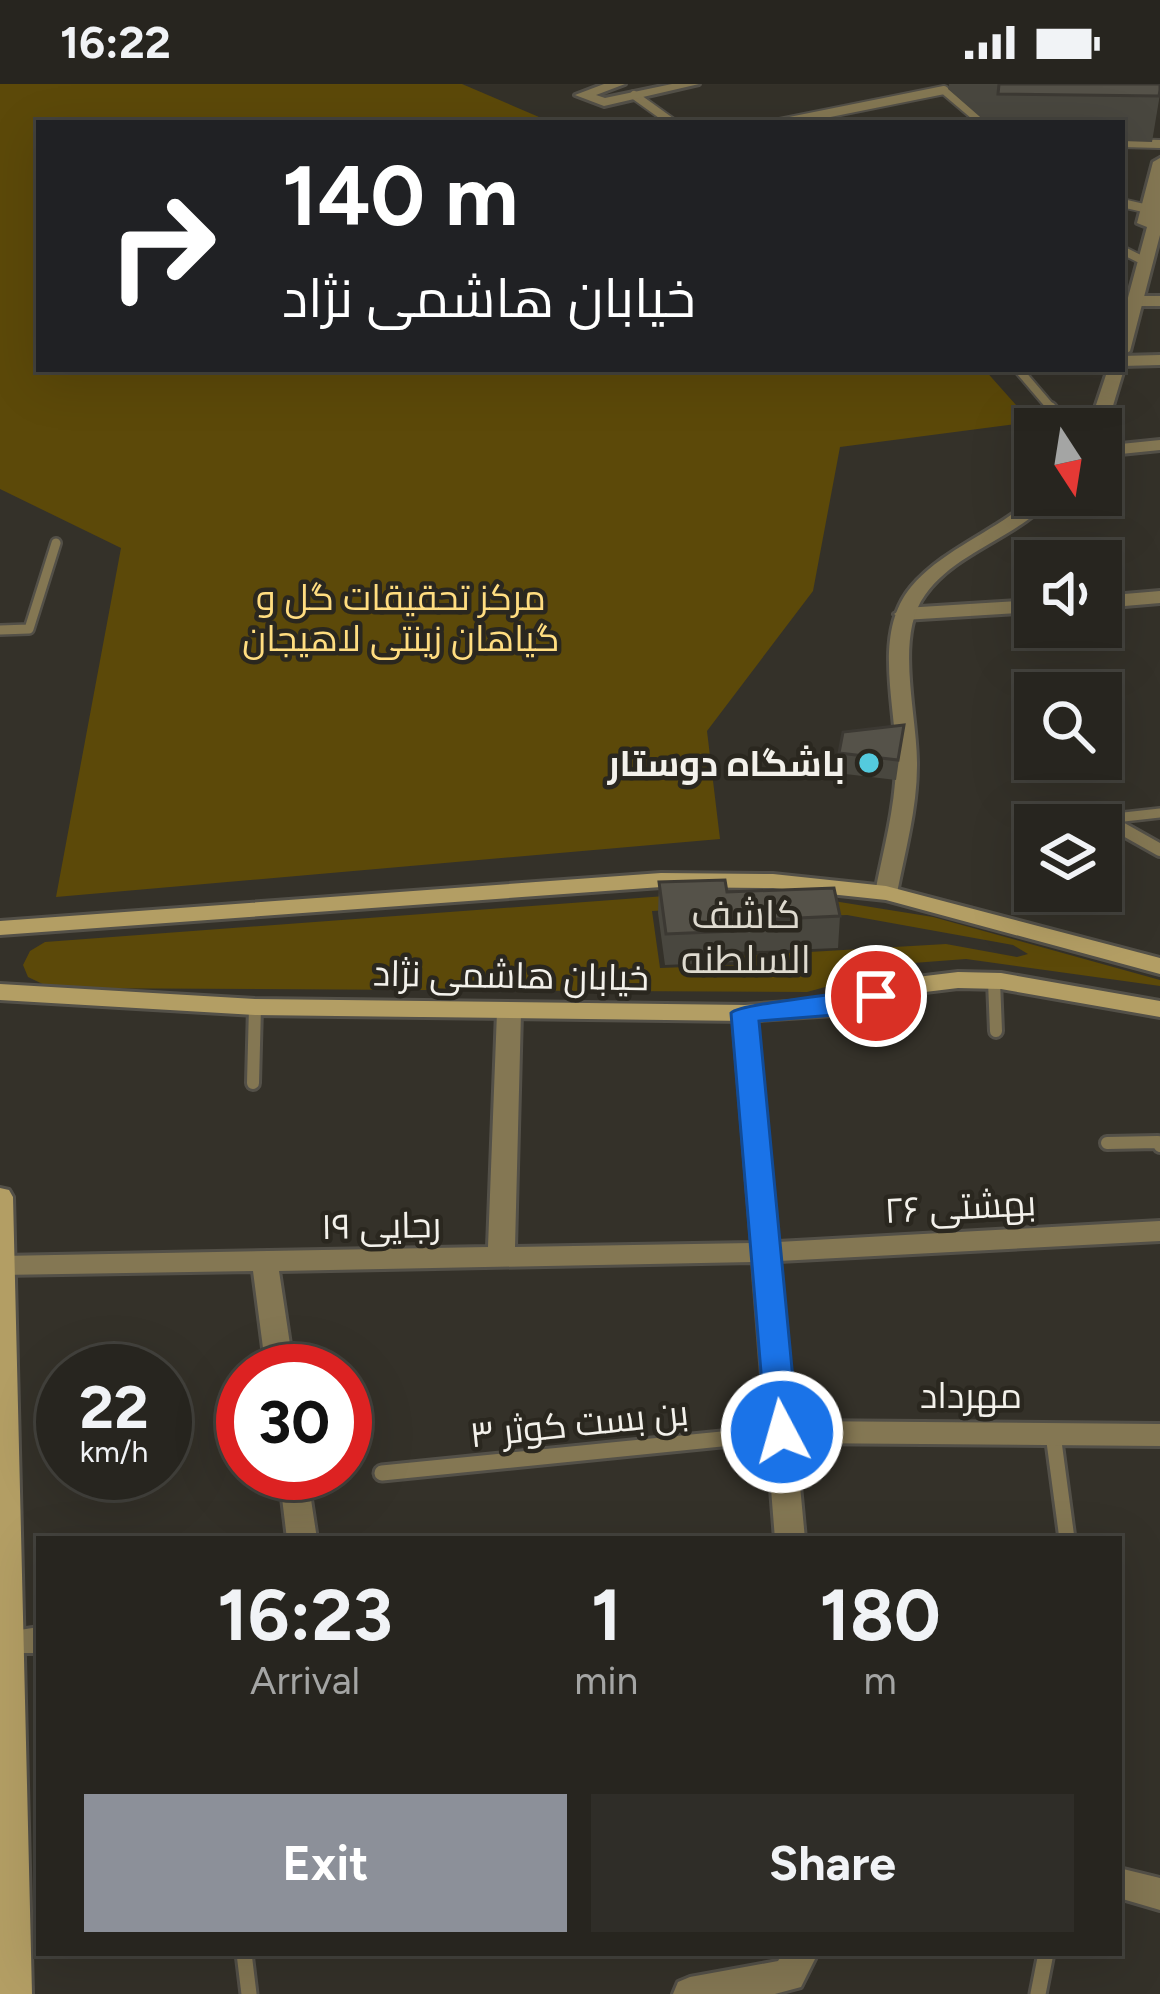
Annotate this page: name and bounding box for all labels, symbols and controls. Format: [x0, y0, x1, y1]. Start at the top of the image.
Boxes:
text: 16:22 [60, 15, 171, 69]
text: 140 m [282, 145, 518, 246]
icon: right [84, 168, 240, 324]
text: خیابان هاشمی نژاد [282, 266, 696, 331]
north arrow [1014, 408, 1122, 516]
map controls [1014, 408, 1122, 912]
button: sound [1014, 540, 1122, 648]
park label: مرکز تحقیقات گل و گیاهان زینتی لاهیجان [242, 576, 560, 660]
button: search [1014, 672, 1122, 780]
place label: باشگاه دوستار [607, 742, 845, 785]
marker: باشگاه دوستار [856, 750, 882, 776]
button: layers [1014, 804, 1122, 912]
district label: کاشف السلطنه [681, 891, 811, 983]
pin [825, 945, 927, 1047]
street label: خیابان هاشمی نژاد [373, 952, 649, 999]
icon: arrive [843, 963, 909, 1029]
street label: بهشتی ۲۶ [883, 1181, 1037, 1232]
street label: رجایی ۱۹ [321, 1203, 441, 1248]
speed limit sign: 30 [216, 1344, 372, 1500]
position arrow [719, 1369, 845, 1495]
text: 22 [79, 1371, 149, 1443]
street label: مهرداد [920, 1374, 1022, 1417]
street label: بن بست کوثر ۳ [468, 1391, 690, 1456]
text: km/h [80, 1433, 148, 1470]
text: 16:23 [217, 1572, 393, 1658]
text: 1 [591, 1572, 621, 1658]
text: 180 [820, 1572, 941, 1658]
text: Arrival [250, 1657, 360, 1704]
text: min [574, 1657, 638, 1704]
text: m [863, 1657, 897, 1704]
button: Exit [84, 1794, 567, 1932]
button: Share [591, 1794, 1074, 1932]

